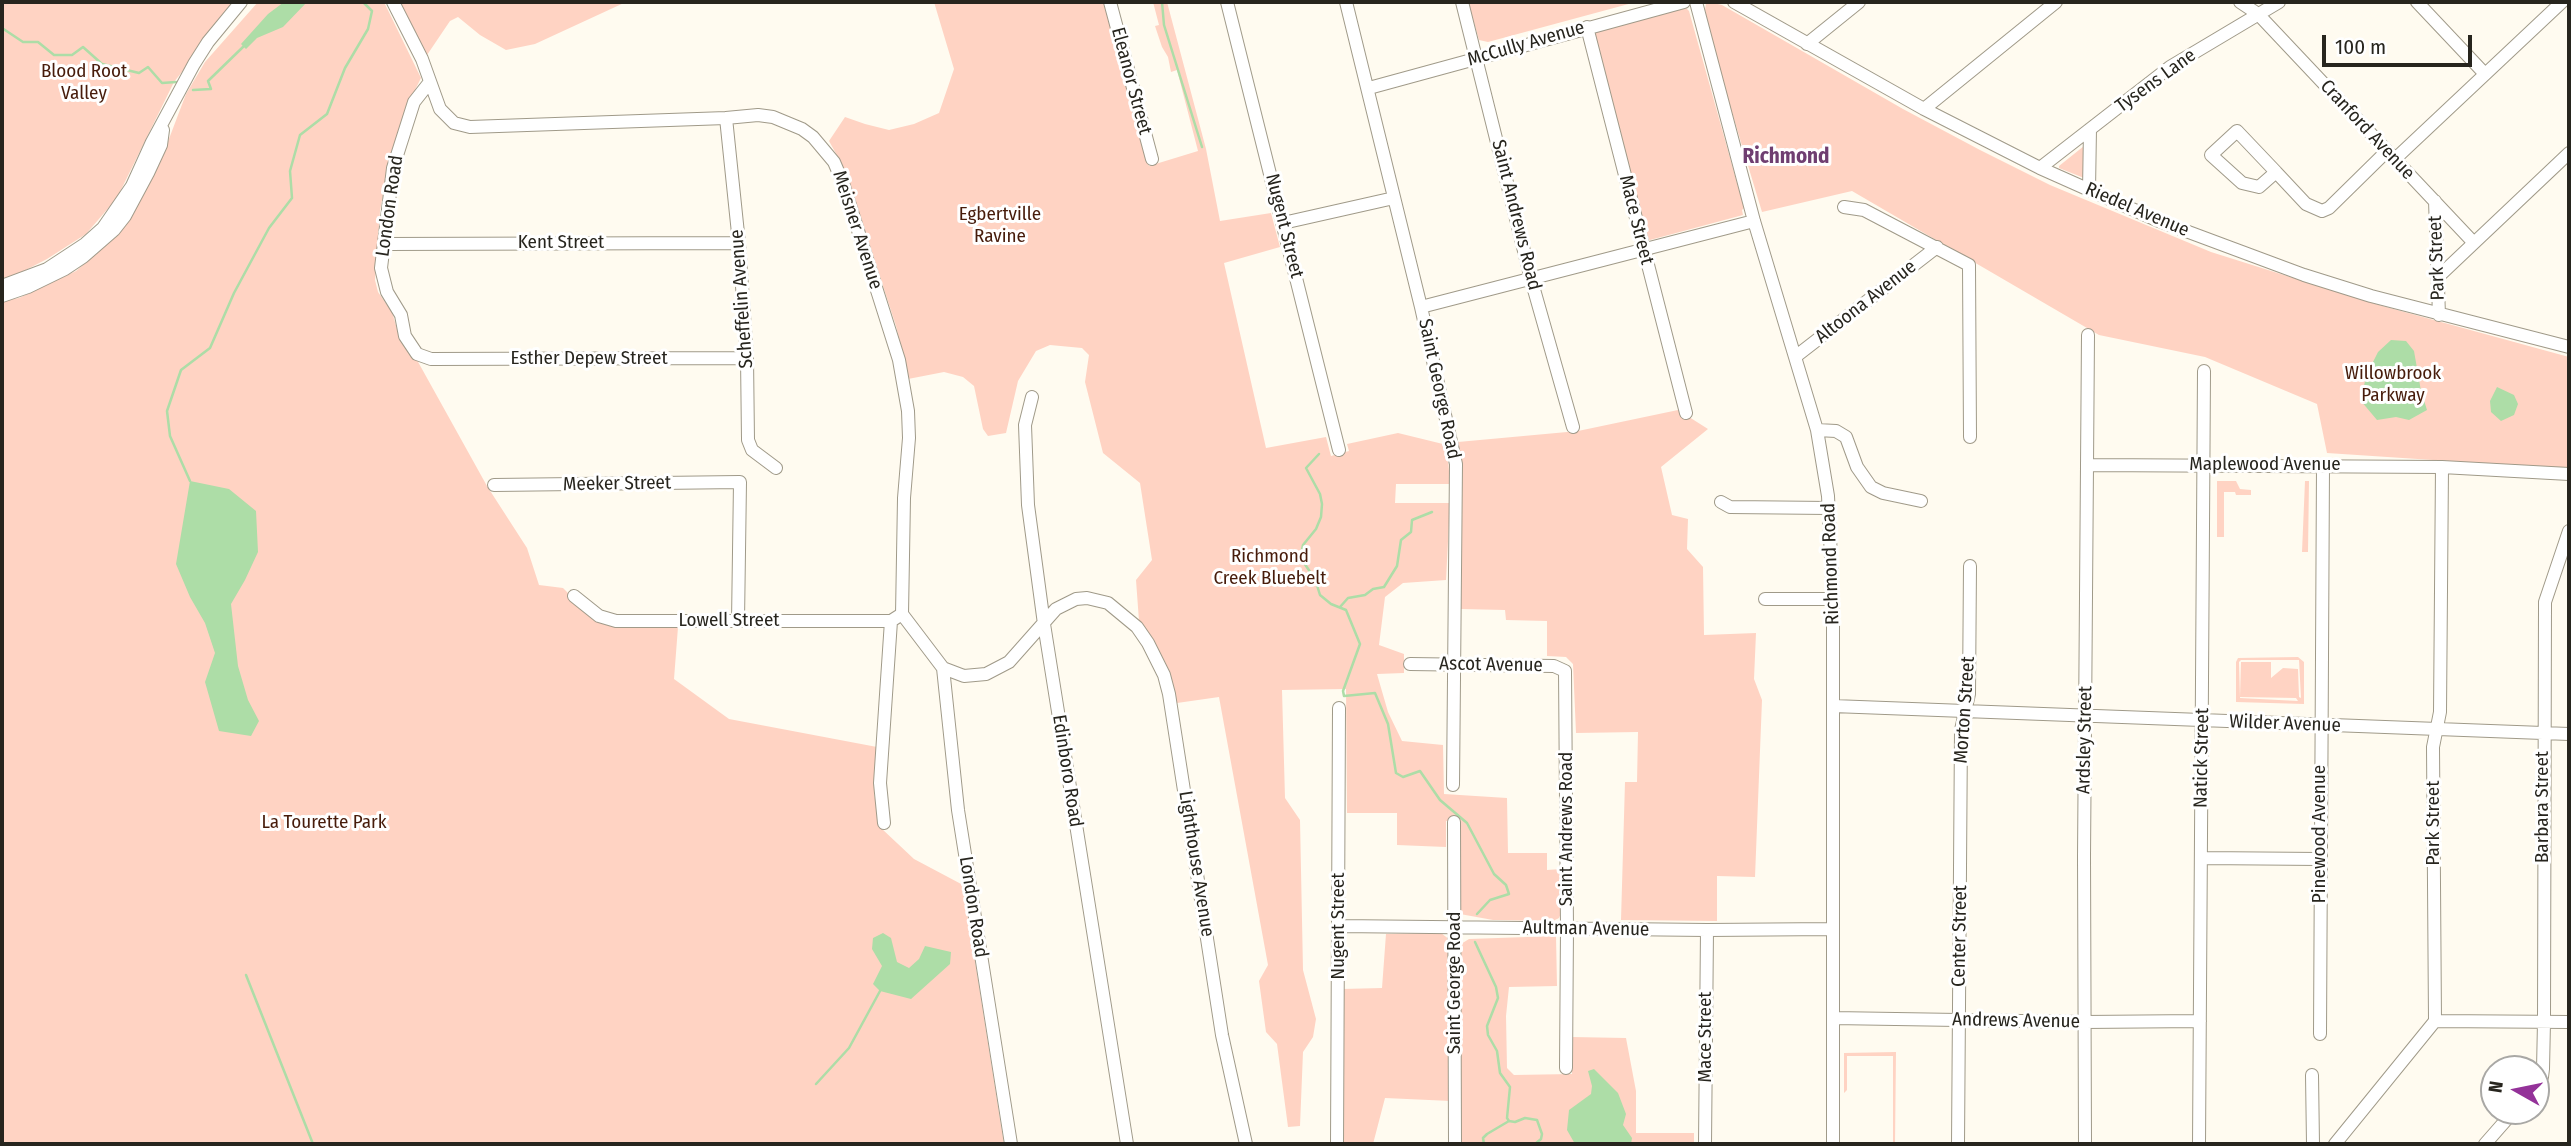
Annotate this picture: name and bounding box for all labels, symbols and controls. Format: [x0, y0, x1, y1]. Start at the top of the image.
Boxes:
street label: McCully Avenue [1465, 16, 1587, 72]
scale bar [2326, 21, 2476, 65]
street label: Eleanor Street [1106, 25, 1156, 137]
text: 100 m [2335, 34, 2386, 60]
street label: Tysens Lane [2111, 44, 2201, 118]
park label: Blood Root Valley [41, 61, 127, 105]
street label: Cranford Avenue [2315, 75, 2419, 185]
street label: Saint Andrews Road [1486, 137, 1546, 293]
district label: Richmond [1742, 144, 1830, 170]
street label: London Road [372, 154, 408, 258]
street label: Meisner Avenue [827, 168, 887, 292]
street label: Nugent Street [1260, 171, 1308, 281]
street label: Mace Street [1614, 173, 1658, 267]
street label: Riedel Avenue [2082, 178, 2192, 242]
park label: Egbertville Ravine [959, 204, 1041, 248]
street label: Park Street [2424, 215, 2450, 301]
street label: Scheffelin Avenue [726, 229, 758, 369]
street label: Kent Street [518, 232, 604, 254]
street label: Altoona Avenue [1811, 256, 1921, 348]
street label: Saint George Road [1413, 317, 1465, 461]
street label: Esther Depew Street [510, 348, 668, 370]
park label: Willowbrook Parkway [2345, 363, 2441, 407]
street label: Maplewood Avenue [2189, 454, 2341, 476]
street label: Meeker Street [563, 472, 671, 496]
street label: Richmond Road [1817, 503, 1845, 625]
park label: Richmond Creek Bluebelt [1213, 546, 1327, 590]
street label: Lowell Street [678, 610, 780, 632]
street label: Ascot Avenue [1439, 653, 1543, 677]
street label: Morton Street [1950, 656, 1980, 764]
street label: Ardsley Street [2073, 686, 2097, 794]
street label: Natick Street [2190, 708, 2214, 808]
street label: Wilder Avenue [2229, 711, 2341, 737]
street label: Edinboro Road [1047, 713, 1087, 829]
street label: Barbara Street [2532, 751, 2554, 863]
street label: Saint Andrews Road [1556, 752, 1578, 906]
street label: Pinewood Avenue [2309, 765, 2331, 903]
street label: Park Street [2423, 781, 2445, 865]
street label: Lighthouse Avenue [1173, 789, 1219, 939]
park label: La Tourette Park [262, 812, 386, 834]
street label: London Road [954, 855, 992, 959]
street label: Nugent Street [1328, 873, 1350, 979]
street label: Center Street [1948, 885, 1972, 987]
street label: Saint George Road [1444, 912, 1466, 1054]
street label: Aultman Avenue [1522, 916, 1650, 942]
street label: Mace Street [1695, 991, 1717, 1083]
street label: Andrews Avenue [1952, 1008, 2080, 1034]
north arrow [2480, 1055, 2550, 1125]
text: N [2483, 1080, 2508, 1094]

